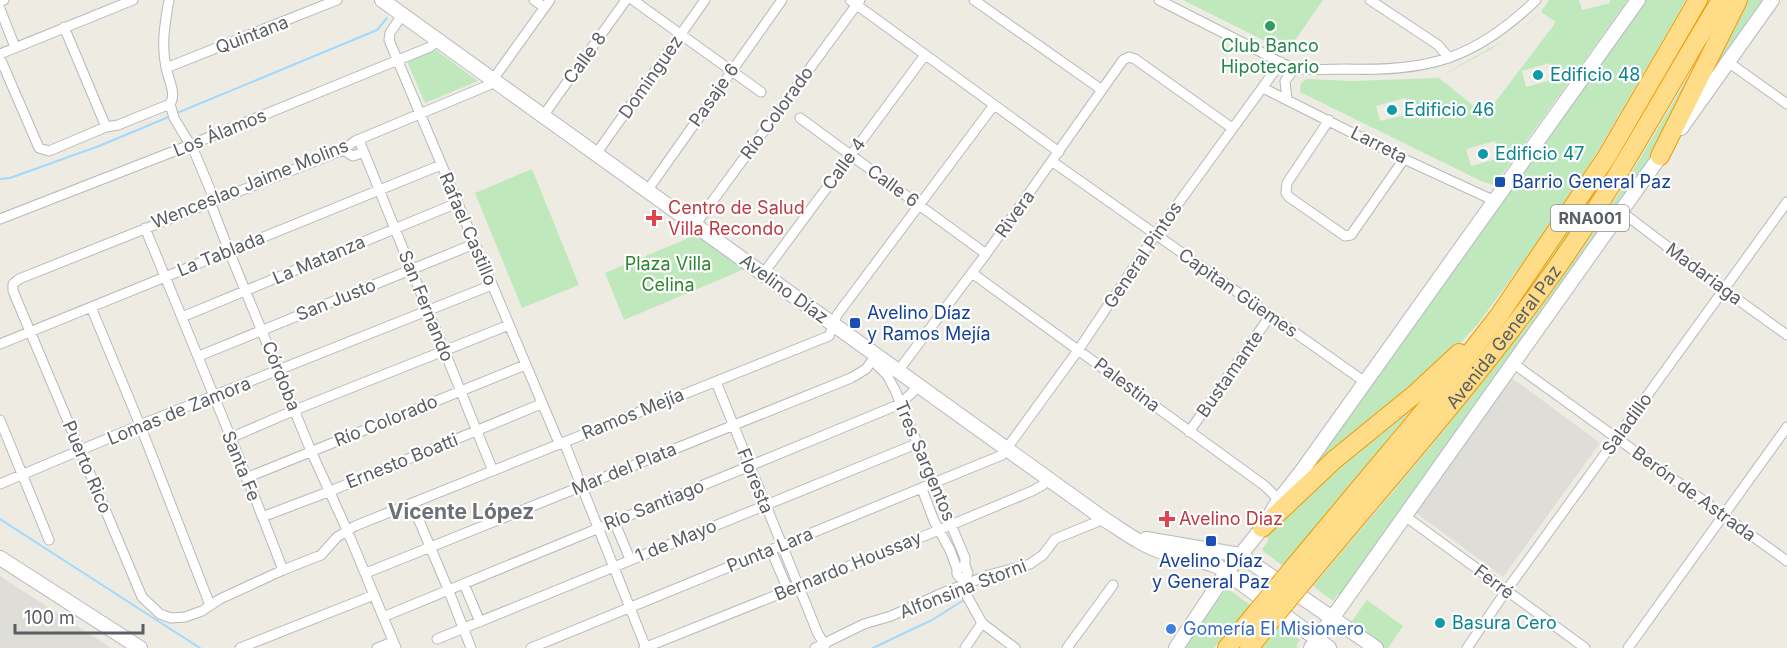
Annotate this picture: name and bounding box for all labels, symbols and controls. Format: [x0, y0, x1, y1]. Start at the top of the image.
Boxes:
street label: Quintana [212, 11, 291, 58]
marker: Club Banco Hipotecario [1263, 19, 1277, 33]
street label: Calle 8 [559, 28, 610, 88]
street label: Dominguez [614, 31, 687, 122]
place label: Club Banco Hipotecario [1221, 35, 1319, 77]
street label: Pasaje 6 [684, 59, 743, 130]
street label: Río Colorado [736, 62, 817, 163]
place label: Edificio 48 [1550, 64, 1640, 85]
marker: Edificio 48 [1531, 68, 1545, 82]
place label: Edificio 46 [1404, 99, 1495, 120]
street label: Los Álamos [170, 103, 269, 161]
marker: Edificio 46 [1385, 103, 1399, 117]
street label: Larreta [1348, 121, 1411, 168]
street label: Wenceslao Jaime Molins [148, 134, 351, 233]
street label: Calle 4 [818, 134, 869, 194]
place label: Edificio 47 [1495, 143, 1585, 164]
marker: Edificio 47 [1476, 147, 1490, 161]
street label: Calle 6 [863, 160, 923, 211]
street label: Rafael Castillo [435, 169, 502, 288]
place label: Barrio General Paz [1512, 171, 1671, 192]
marker: Barrio General Paz [1493, 175, 1507, 189]
street label: Rivera [990, 186, 1039, 241]
place label: Centro de Salud Villa Recondo [668, 197, 805, 239]
street label: General Pintos [1099, 198, 1186, 312]
road number: RNA001 [1551, 205, 1629, 231]
marker: Centro de Salud Villa Recondo [645, 209, 663, 227]
street label: La Tablada [174, 226, 268, 281]
street label: La Matanza [269, 231, 368, 288]
street label: Madariaga [1662, 238, 1747, 309]
street label: Capitan Güemes [1175, 244, 1302, 342]
street label: San Fernando [395, 247, 458, 364]
street label: Avelino Díaz [736, 250, 833, 328]
park label: Plaza Villa Celina [625, 253, 711, 295]
street label: Avenida General Paz [1442, 261, 1565, 413]
street label: San Justo [293, 274, 379, 325]
place label: Avelino Díaz y Ramos Mejía [867, 302, 991, 344]
marker: Avelino Díaz y Ramos Mejía [848, 316, 862, 330]
street label: Bustamante [1192, 326, 1267, 421]
street label: Córdoba [258, 338, 305, 414]
street label: Palestina [1090, 353, 1164, 416]
street label: Lomas de Zamora [104, 372, 254, 449]
street label: Ramos Mejía [579, 384, 687, 444]
street label: Saladillo [1597, 389, 1656, 459]
street label: Río Colorado [331, 390, 441, 451]
street label: Tres Sargentos [891, 398, 960, 524]
street label: Puerto Rico [59, 417, 116, 516]
street label: Santa Fe [218, 428, 265, 504]
street label: Ernesto Boatti [343, 429, 461, 492]
street label: Mar del Plata [568, 438, 679, 499]
street label: Berón de Astrada [1628, 442, 1760, 545]
street label: Floresta [733, 445, 778, 516]
street label: Río Santiago [601, 475, 707, 534]
district label: Vicente López [388, 499, 534, 524]
place label: Avelino Diaz [1179, 508, 1283, 529]
marker: Avelino Diaz [1160, 512, 1174, 526]
street label: 1 de Mayo [632, 515, 719, 566]
street label: Punta Lara [724, 523, 816, 576]
street label: Bernardo Houssay [771, 526, 925, 605]
marker: Avelino Díaz y General Paz [1204, 534, 1218, 548]
place label: Avelino Díaz y General Paz [1152, 550, 1270, 592]
street label: Alfonsina Storni [896, 555, 1029, 622]
street label: Ferré [1470, 560, 1518, 603]
scale bar [15, 597, 142, 635]
text: 100 m [24, 607, 75, 628]
place label: Basura Cero [1452, 612, 1557, 633]
marker: Basura Cero [1433, 616, 1447, 630]
place label: Gomería El Misionero [1183, 618, 1364, 639]
marker: Gomería El Misionero [1164, 622, 1178, 636]

